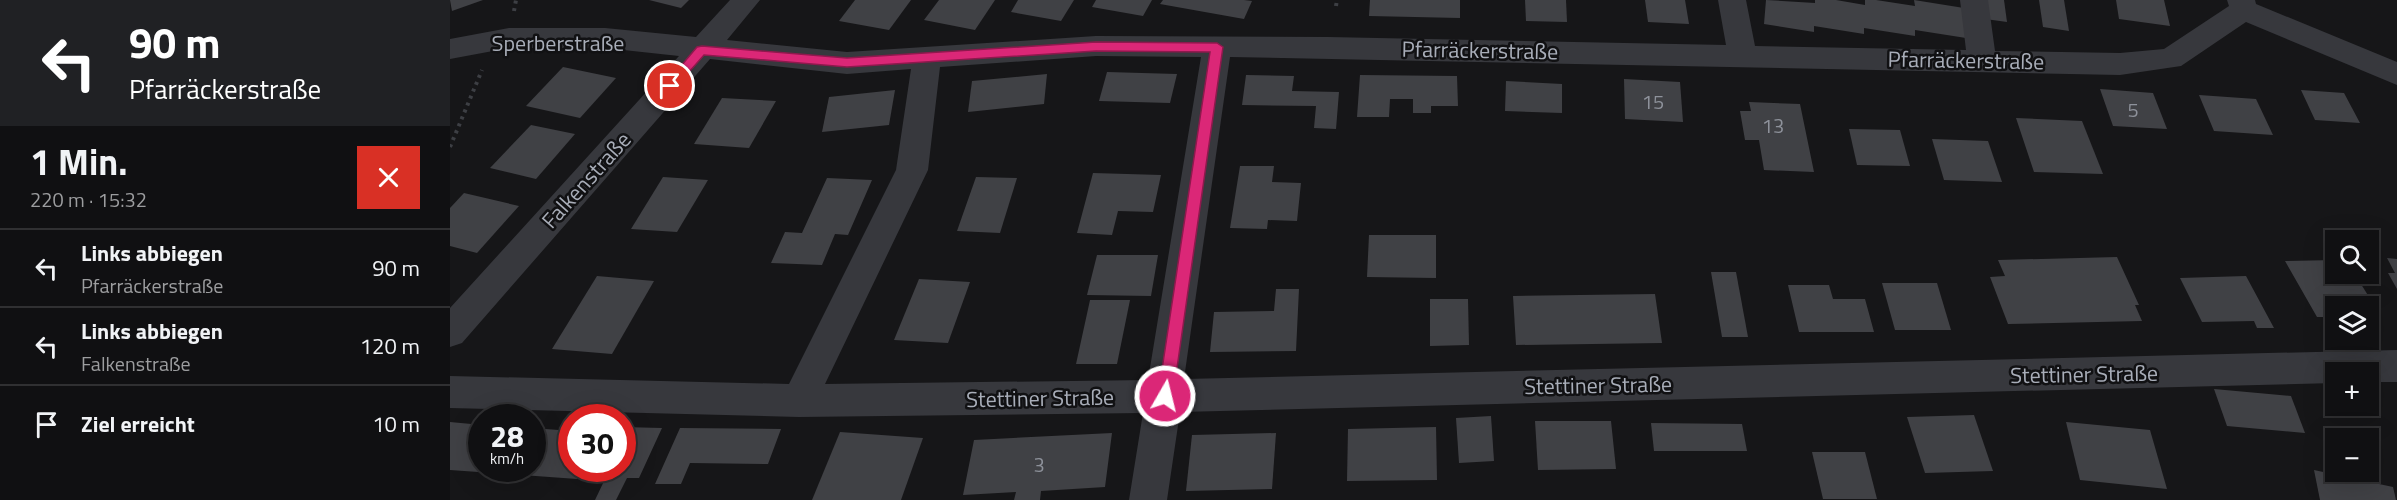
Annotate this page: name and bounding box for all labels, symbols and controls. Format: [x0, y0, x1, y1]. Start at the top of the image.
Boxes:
text: 90 m [129, 10, 221, 74]
icon: left [30, 24, 108, 102]
street label: Sperberstraße [492, 26, 624, 60]
street label: Pfarräckerstraße [1401, 32, 1559, 68]
street label: Pfarräckerstraße [1887, 42, 2045, 78]
pin [644, 60, 695, 111]
text: Pfarräckerstraße [129, 68, 321, 109]
icon: arrive [653, 69, 686, 102]
house number: 15 [1642, 86, 1664, 117]
house number: 5 [2127, 94, 2139, 125]
house number: 13 [1762, 110, 1784, 141]
street label: Falkenstraße [533, 124, 639, 236]
text: 1 Min. [30, 134, 127, 189]
button: close [357, 146, 420, 209]
text: 220 m · 15:32 [30, 184, 147, 215]
map controls [2325, 230, 2379, 482]
button: search [2325, 230, 2379, 284]
text: Links abbiegen [81, 236, 223, 270]
text: 90 m [372, 251, 420, 285]
icon: left [30, 252, 63, 285]
text: Pfarräckerstraße [81, 270, 223, 301]
button: layers [2325, 296, 2379, 350]
text: Links abbiegen [81, 314, 223, 348]
text: 120 m [360, 329, 420, 363]
icon: left [30, 330, 63, 363]
text: Falkenstraße [81, 348, 191, 379]
street label: Stettiner Straße [2010, 356, 2158, 392]
button: + [2325, 362, 2379, 416]
position arrow [1133, 364, 1197, 428]
street label: Stettiner Straße [1524, 367, 1672, 403]
street label: Stettiner Straße [966, 380, 1114, 416]
speed limit sign: 30 [558, 404, 636, 482]
text: Ziel erreicht [81, 407, 195, 441]
text: 10 m [372, 407, 420, 441]
icon: arrive [30, 408, 63, 441]
text: 28 [490, 413, 524, 459]
button: − [2325, 428, 2379, 482]
text: km/h [490, 447, 524, 470]
house number: 3 [1033, 449, 1045, 480]

